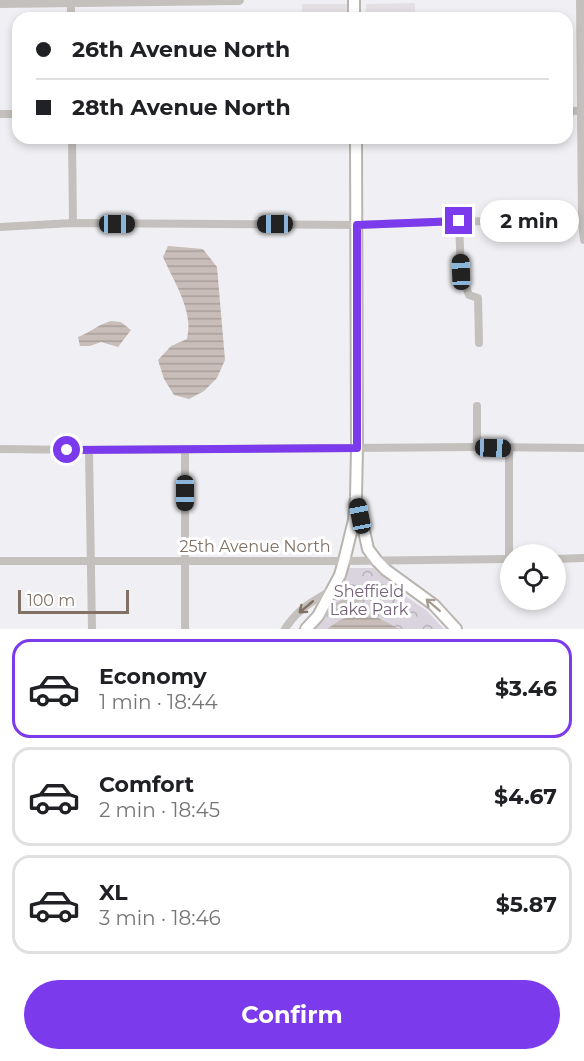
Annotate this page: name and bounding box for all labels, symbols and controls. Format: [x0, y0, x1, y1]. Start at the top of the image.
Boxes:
text: 26th Avenue North [72, 36, 290, 63]
text: 28th Avenue North [72, 94, 291, 121]
callout: 2 min [480, 200, 579, 242]
route end [445, 207, 472, 234]
text: 2 min [500, 209, 559, 233]
car [99, 215, 135, 233]
car [257, 215, 293, 233]
car [451, 254, 471, 290]
route start [53, 436, 80, 463]
car [475, 438, 511, 458]
car [176, 475, 194, 511]
car [348, 497, 372, 535]
street label: 25th Avenue North [179, 537, 331, 556]
map controls [500, 544, 566, 610]
button: locate [500, 544, 566, 610]
park label: Sheffield Lake Park [330, 582, 409, 619]
scale bar [18, 587, 129, 614]
text: 100 m [27, 591, 75, 610]
one-way arrow [426, 598, 441, 612]
one-way arrow [299, 600, 314, 614]
icon: car [27, 662, 81, 716]
text: Economy [99, 663, 207, 690]
text: $3.46 [495, 675, 557, 702]
text: 1 min · 18:44 [99, 690, 218, 714]
icon: car [27, 770, 81, 824]
text: Comfort [99, 771, 194, 798]
text: $4.67 [494, 783, 557, 810]
text: 2 min · 18:45 [99, 798, 220, 822]
icon: car [27, 878, 81, 932]
text: XL [99, 879, 128, 906]
text: $5.87 [496, 891, 557, 918]
text: 3 min · 18:46 [99, 906, 221, 930]
button: Confirm [24, 980, 560, 1049]

